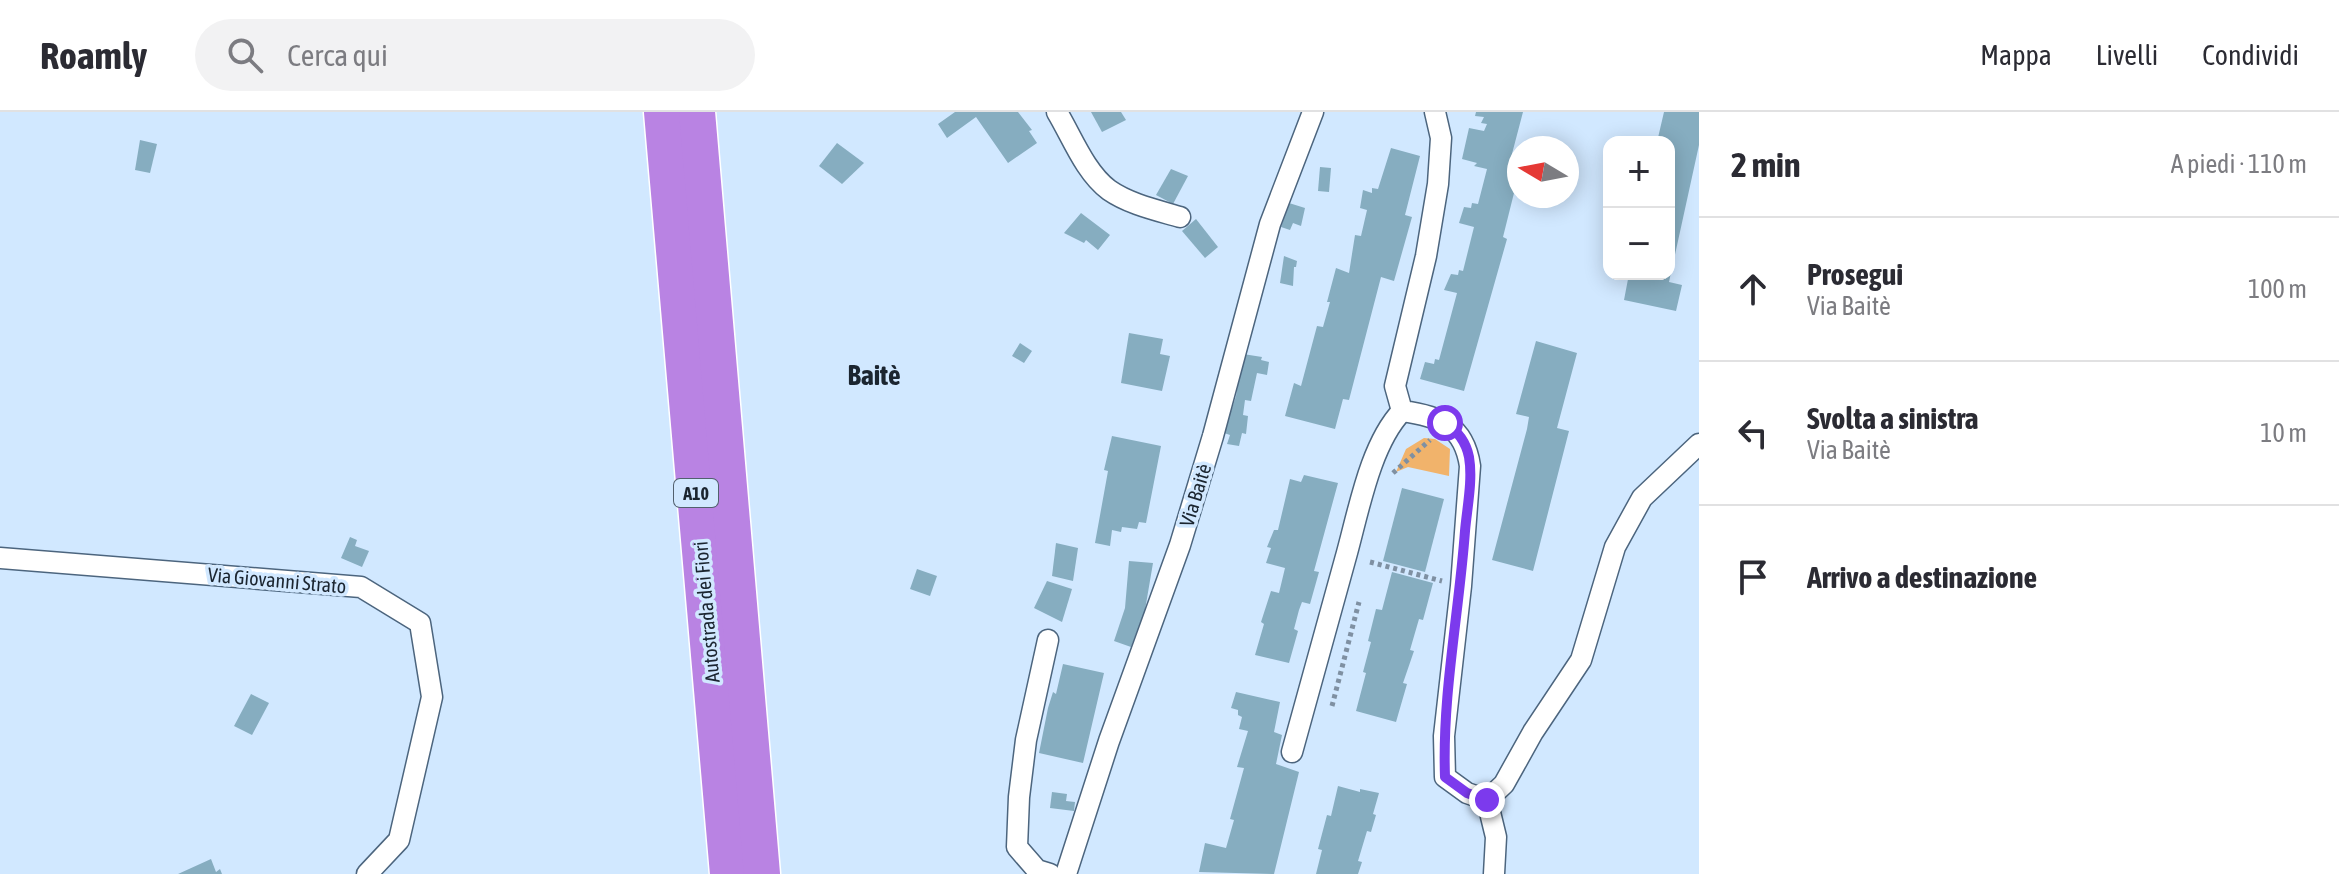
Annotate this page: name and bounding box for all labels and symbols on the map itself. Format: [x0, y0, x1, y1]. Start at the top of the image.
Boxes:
north arrow [1507, 136, 1579, 208]
district label: Baitè [847, 359, 901, 391]
route start [1427, 405, 1463, 441]
street label: Via Baitè [1175, 461, 1215, 529]
road number: A10 [674, 479, 718, 507]
street label: Autostrada dei Fiori [688, 540, 724, 684]
street label: Via Giovanni Strato [207, 562, 347, 598]
route end [1469, 782, 1505, 818]

